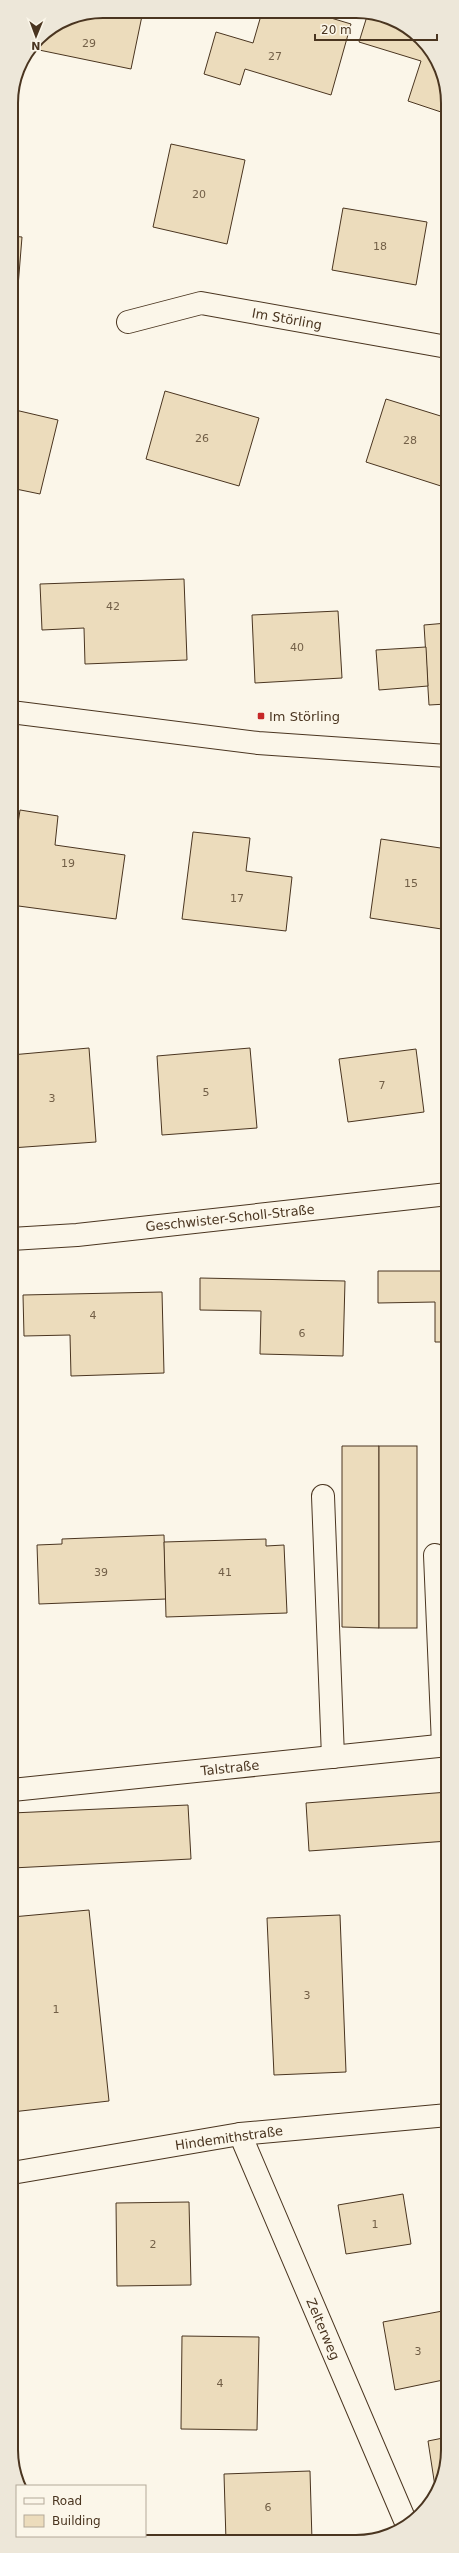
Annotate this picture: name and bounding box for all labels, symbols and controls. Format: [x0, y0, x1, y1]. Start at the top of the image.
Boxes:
north arrow [16, 16, 56, 56]
scale bar [315, 16, 437, 42]
text: 20 m [321, 23, 352, 37]
house number: 29 [82, 37, 96, 50]
text: N [31, 39, 41, 52]
house number: 27 [268, 50, 282, 63]
house number: 20 [192, 188, 206, 201]
house number: 18 [373, 240, 387, 253]
street label: Im Störling [251, 305, 323, 333]
house number: 26 [195, 432, 209, 445]
house number: 28 [403, 434, 417, 447]
house number: 42 [106, 600, 120, 613]
house number: 40 [290, 641, 304, 654]
place label: Im Störling [269, 709, 340, 724]
marker: Im Störling [256, 711, 266, 721]
house number: 19 [61, 857, 75, 870]
house number: 15 [404, 877, 418, 890]
house number: 17 [230, 892, 244, 905]
house number: 7 [379, 1079, 386, 1092]
house number: 5 [203, 1086, 210, 1099]
house number: 3 [49, 1092, 56, 1105]
street label: Geschwister-Scholl-Straße [145, 1202, 315, 1234]
house number: 4 [90, 1309, 97, 1322]
house number: 6 [299, 1327, 306, 1340]
house number: 39 [94, 1566, 108, 1579]
house number: 41 [218, 1566, 232, 1579]
street label: Talstraße [199, 1757, 260, 1779]
house number: 3 [304, 1989, 311, 2002]
house number: 1 [53, 2003, 60, 2016]
street label: Hindemithstraße [174, 2123, 284, 2153]
house number: 1 [372, 2218, 379, 2231]
house number: 2 [150, 2238, 157, 2251]
street label: Zelterweg [303, 2296, 343, 2362]
house number: 3 [415, 2345, 422, 2358]
house number: 4 [217, 2377, 224, 2390]
legend [16, 2485, 146, 2537]
text: Road [52, 2494, 82, 2508]
house number: 6 [265, 2501, 272, 2514]
text: Building [52, 2514, 101, 2528]

